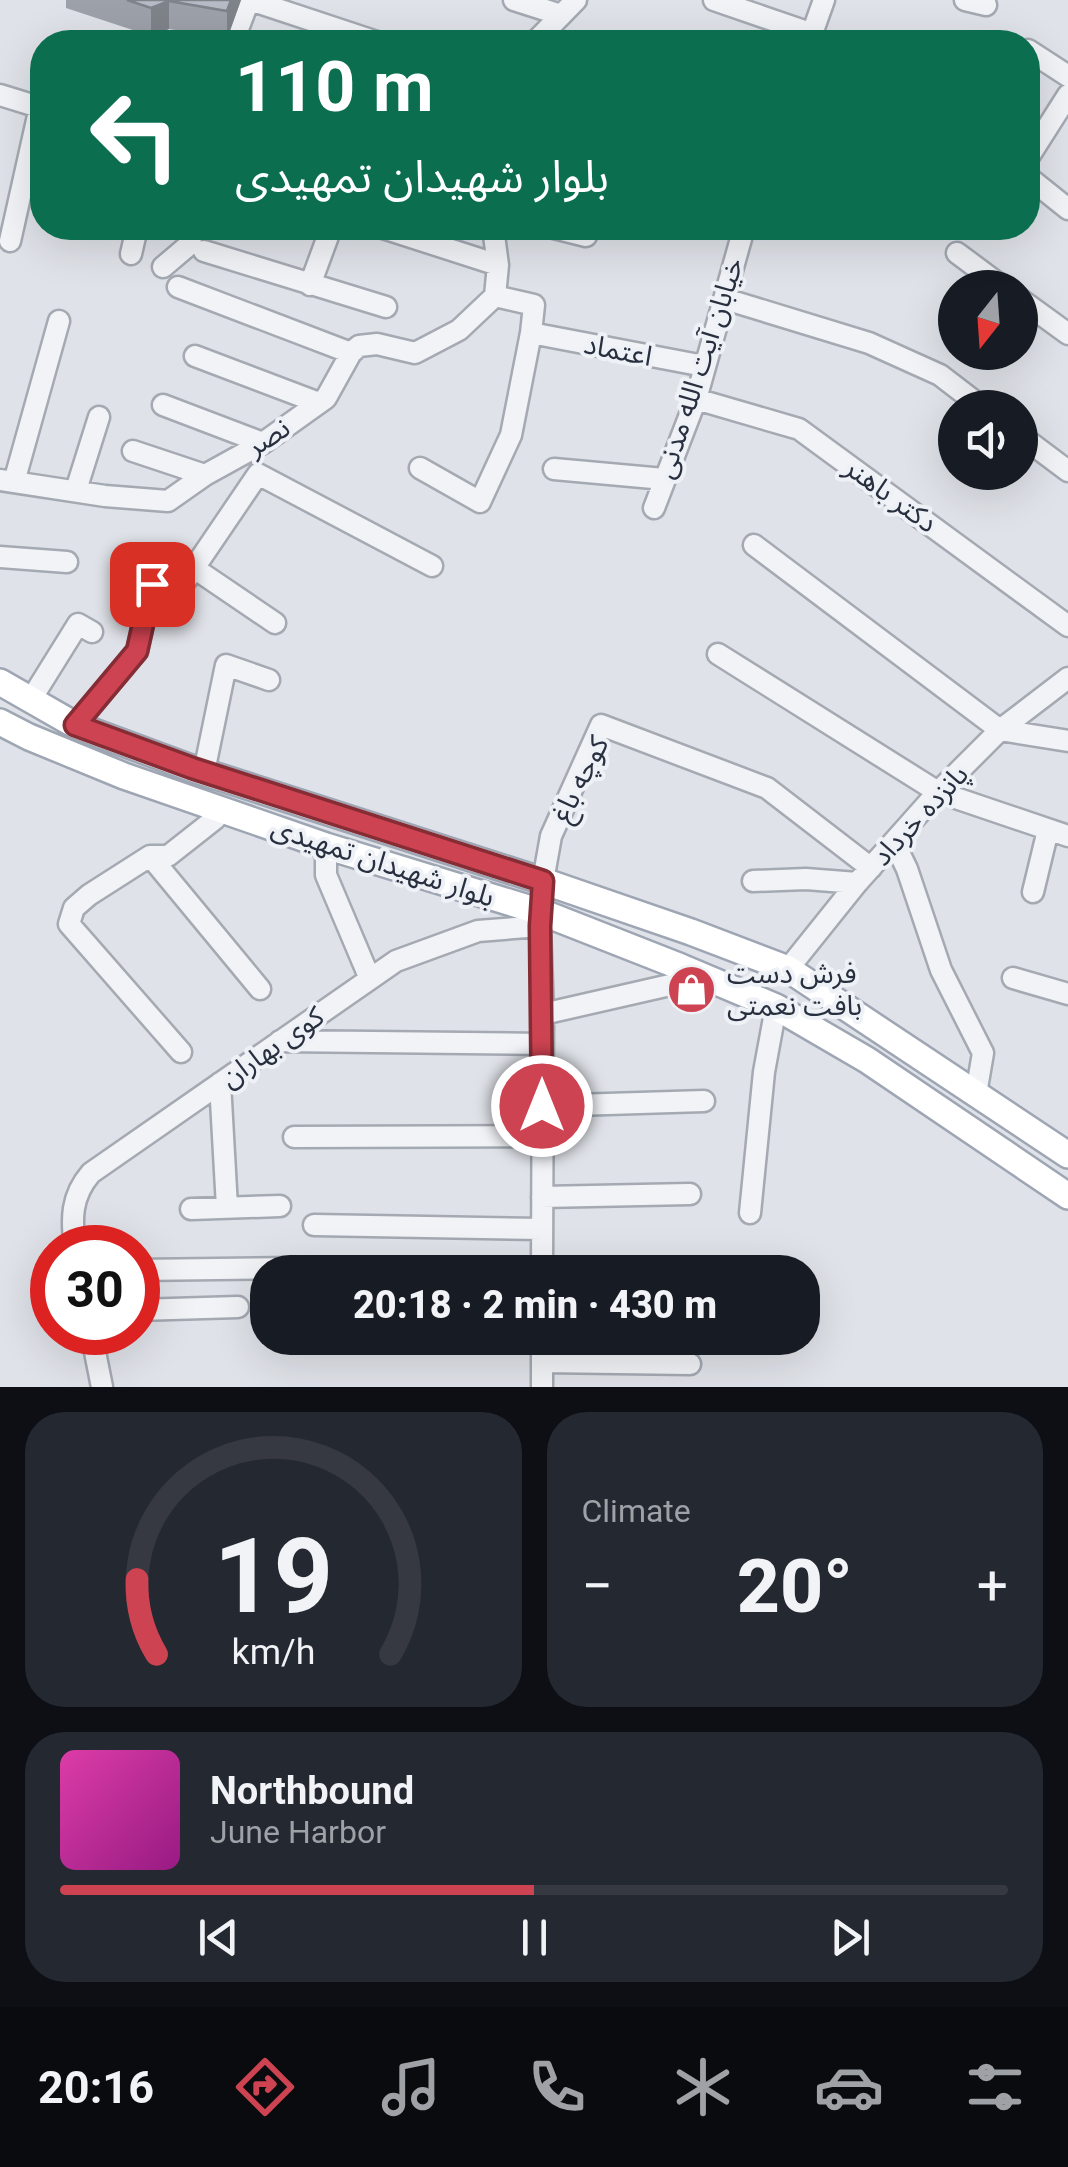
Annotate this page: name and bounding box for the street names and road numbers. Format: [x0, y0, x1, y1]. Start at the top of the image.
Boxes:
street label: خیابان آیت الله مدنی [648, 254, 750, 482]
street label: اعتماد [581, 327, 655, 373]
street label: نصر [239, 411, 296, 464]
street label: دکتر باهنر [838, 450, 944, 539]
street label: کوچه باغ [544, 730, 619, 829]
street label: پانزده خرداد [865, 758, 976, 873]
street label: بلوار شهیدان تمهیدی [267, 810, 499, 914]
street label: کوی بهاران [214, 999, 330, 1094]

